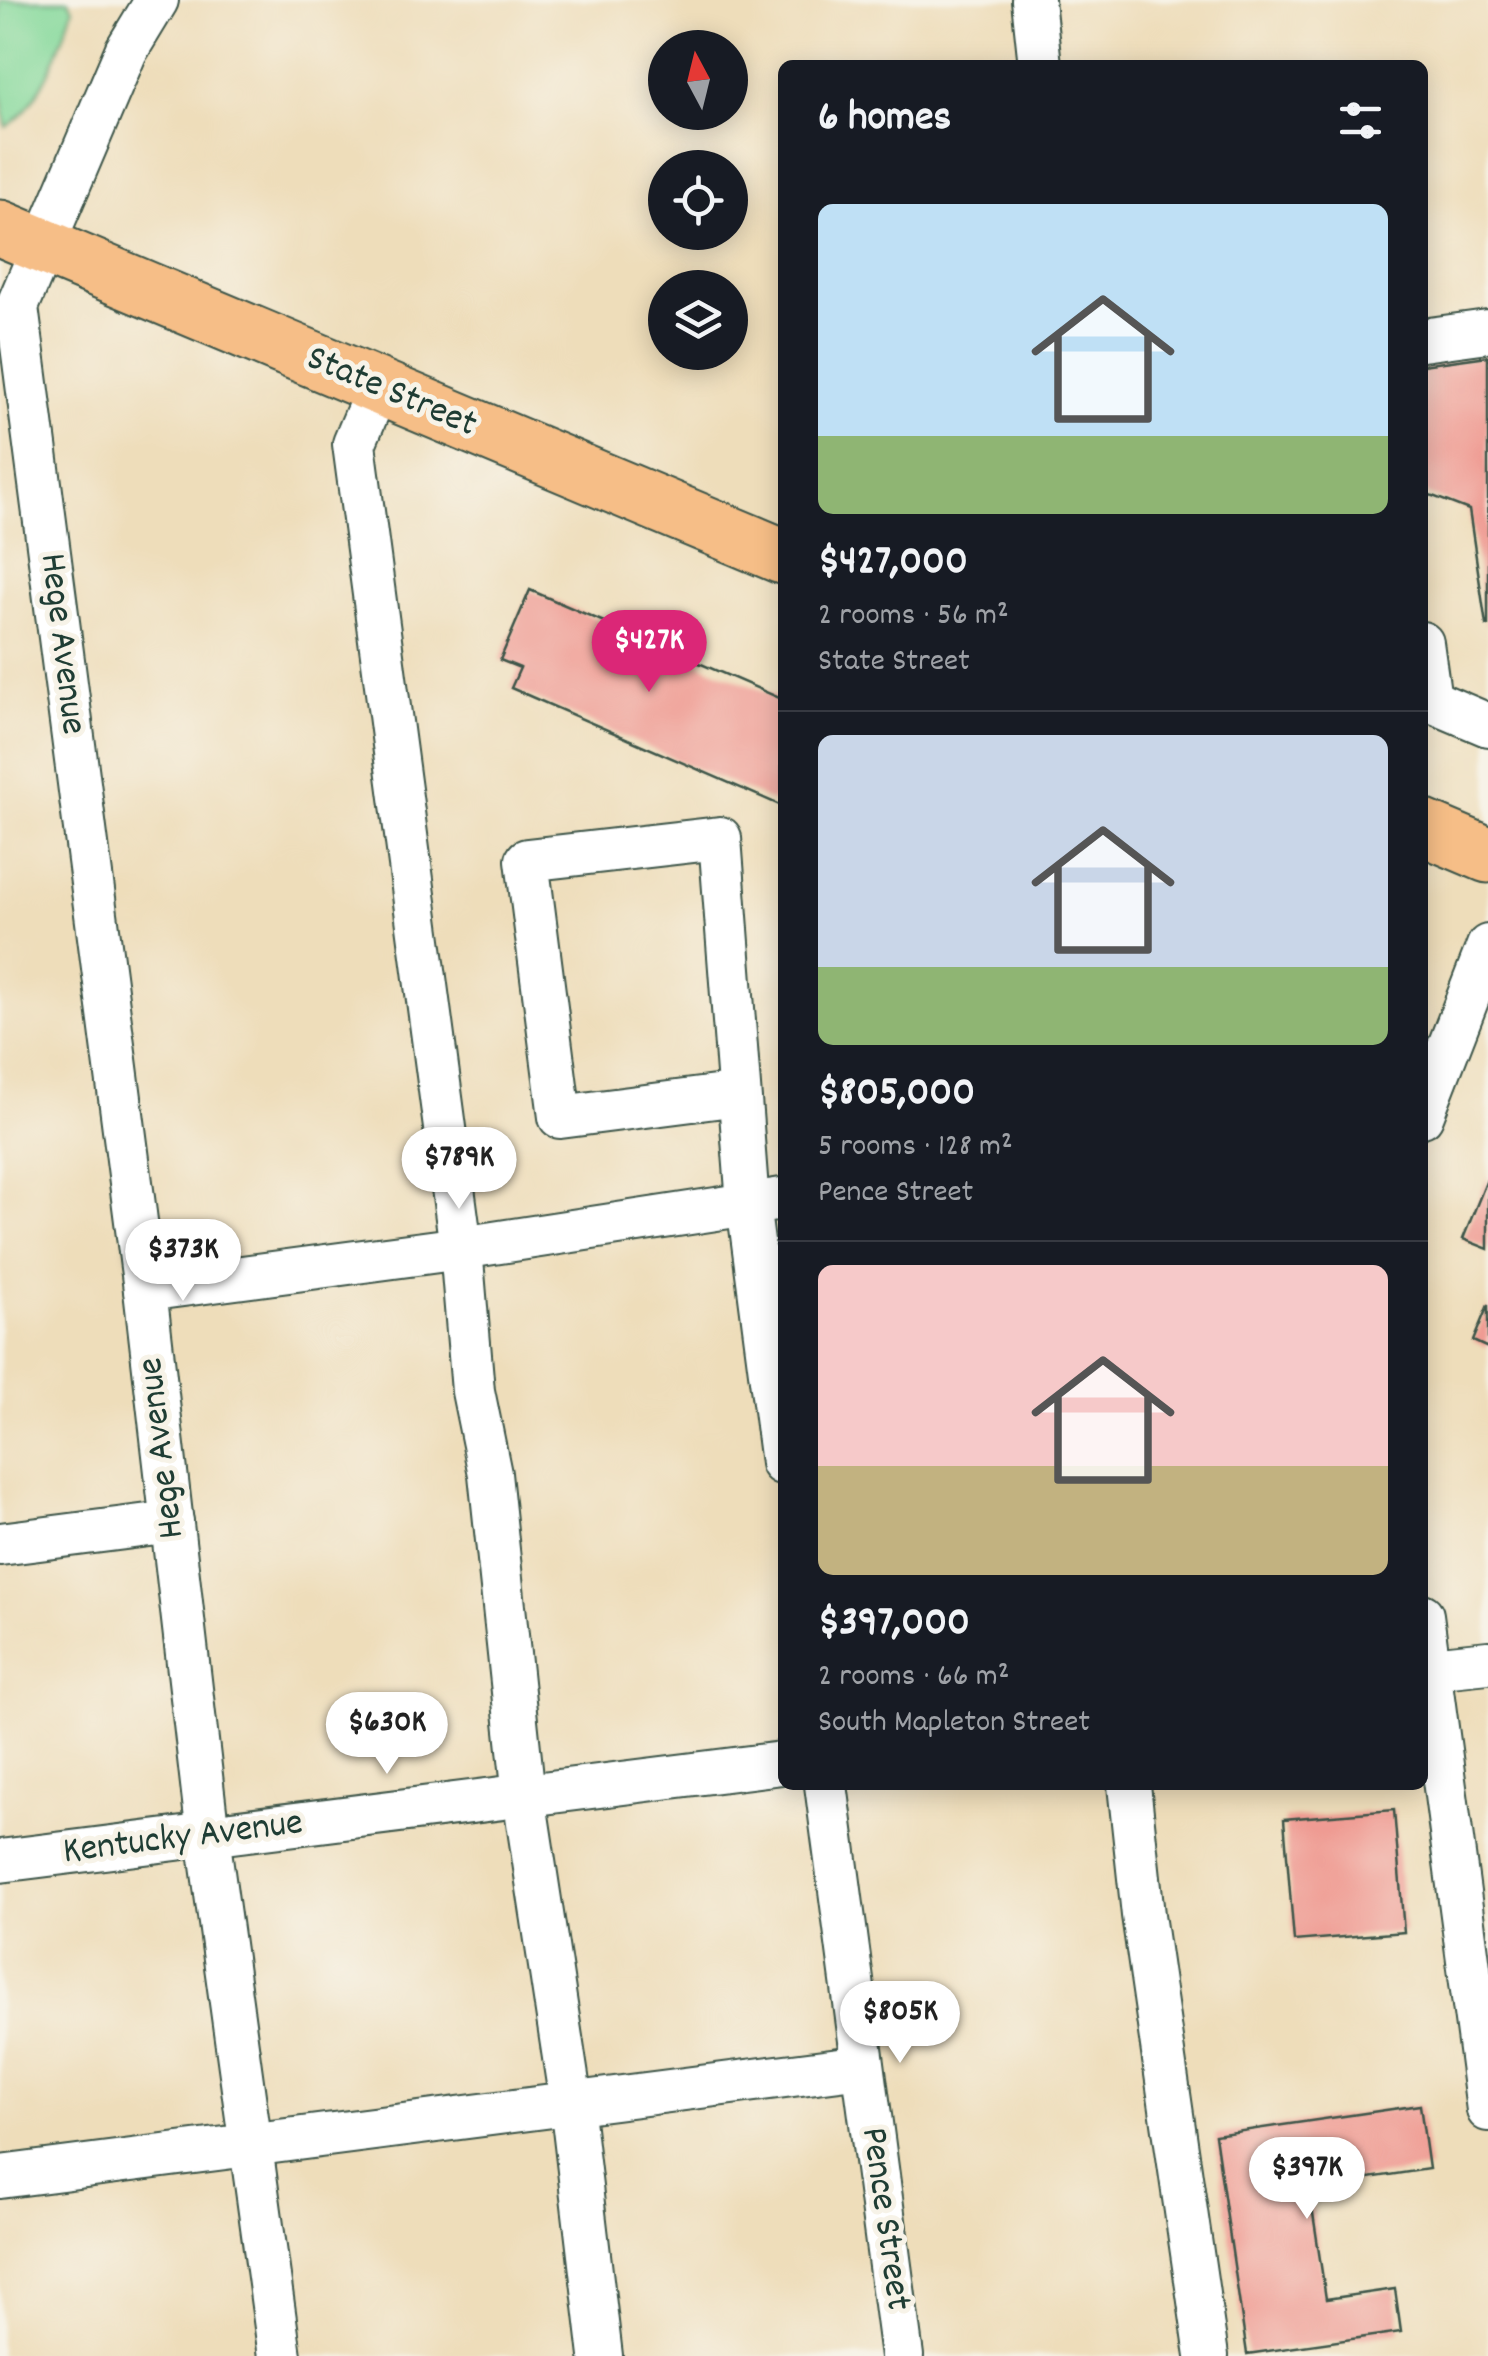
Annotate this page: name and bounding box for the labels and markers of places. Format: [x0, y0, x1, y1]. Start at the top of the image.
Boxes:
pin: $427K [579, 610, 719, 695]
pin: $789K [389, 1127, 529, 1212]
pin: $373K [113, 1219, 253, 1304]
pin: $630K [317, 1692, 457, 1777]
pin: $805K [830, 1981, 970, 2066]
pin: $397K [1237, 2137, 1377, 2222]

